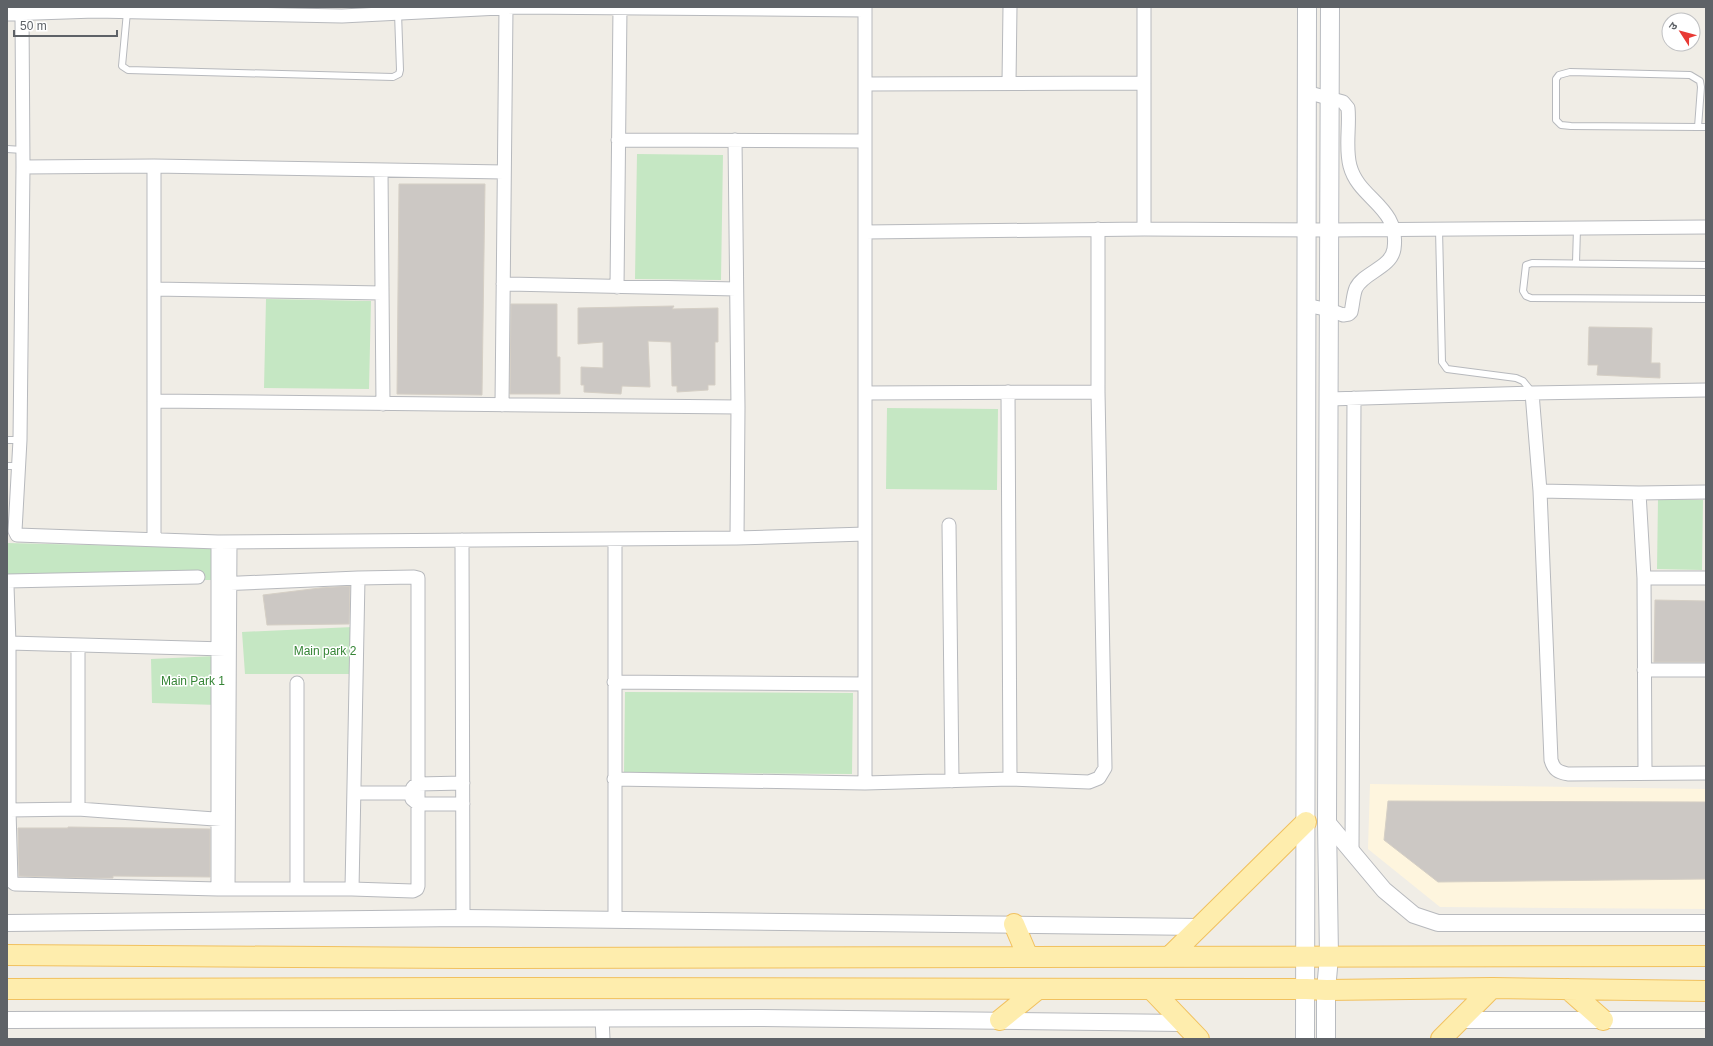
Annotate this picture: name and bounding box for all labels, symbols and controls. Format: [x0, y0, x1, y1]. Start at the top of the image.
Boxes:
scale bar [14, 12, 117, 38]
north arrow [1661, 12, 1701, 52]
text: 50 m [20, 19, 47, 33]
text: उ [1666, 20, 1680, 32]
park label: Main park 2 [294, 644, 357, 658]
park label: Main Park 1 [161, 674, 225, 688]

